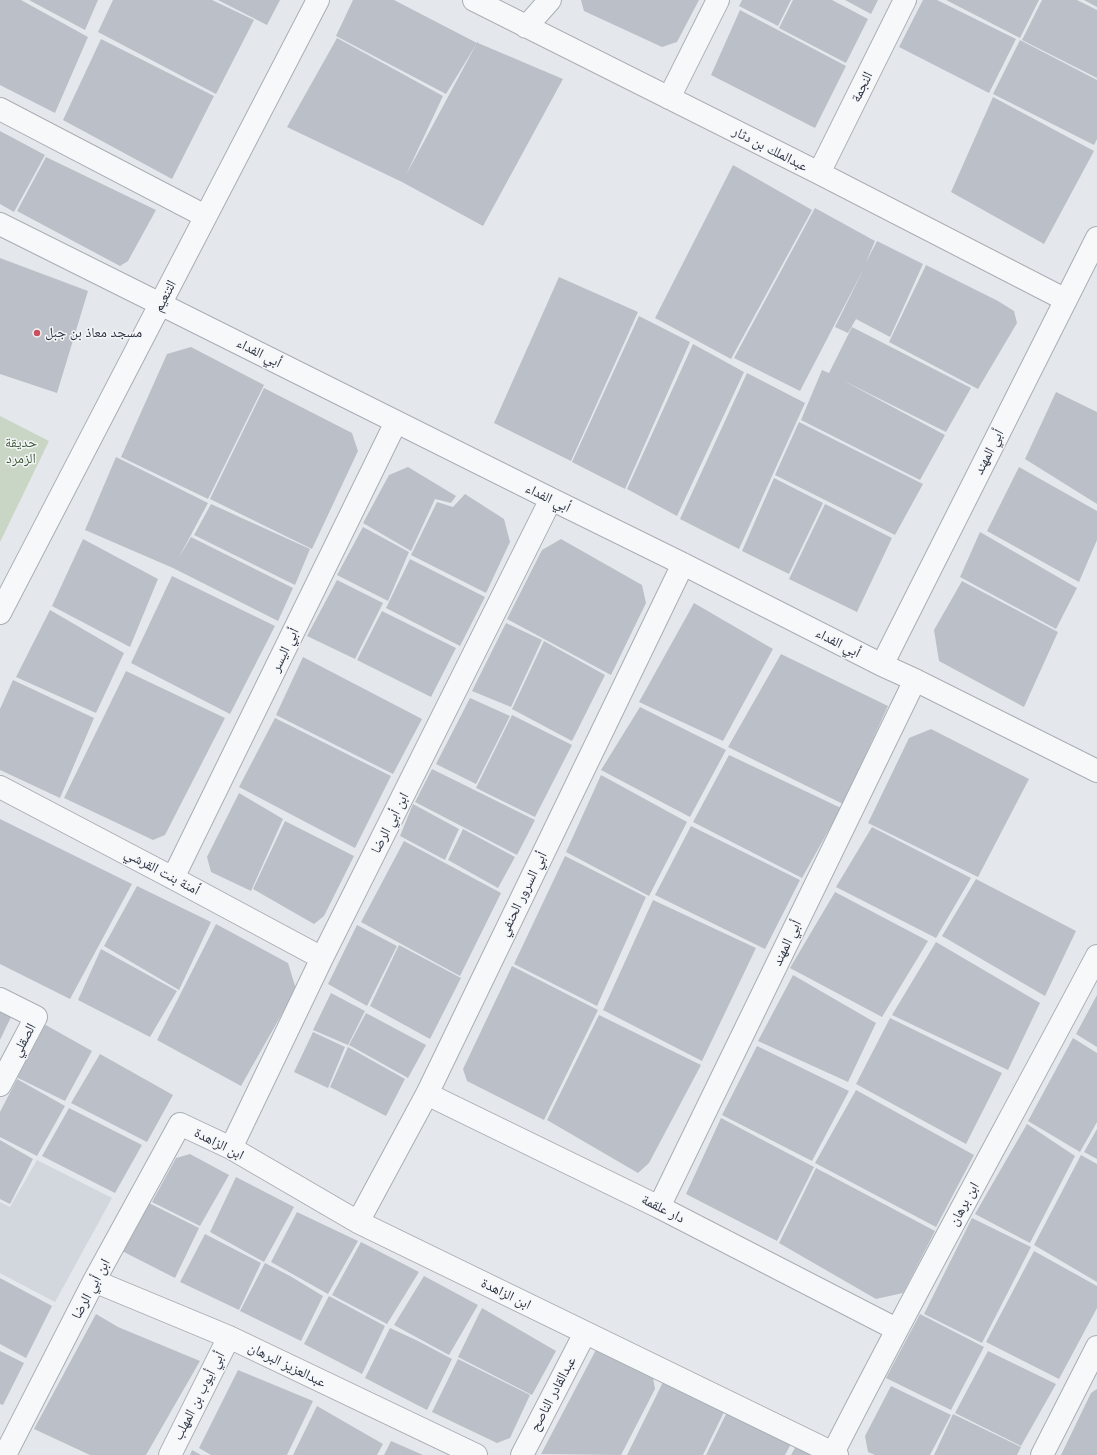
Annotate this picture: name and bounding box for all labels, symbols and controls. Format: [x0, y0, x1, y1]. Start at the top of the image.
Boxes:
street label: النجمة [847, 69, 877, 105]
street label: عبدالملك بن دثار [730, 123, 810, 175]
street label: التنعيم [150, 277, 180, 315]
place label: مسجد معاذ بن جبل [45, 325, 142, 341]
marker: مسجد معاذ بن جبل [32, 328, 42, 338]
street label: أبي الفداء [234, 335, 284, 371]
street label: أبي المهند [971, 427, 1007, 477]
park label: حديقة الزمرد [5, 435, 37, 468]
street label: أبي الفداء [523, 480, 573, 516]
street label: أبي اليسر [267, 625, 303, 675]
street label: أبي الفداء [813, 625, 863, 661]
street label: ابن أبي الرضا [368, 790, 412, 856]
street label: أمنة بنت القرشي [121, 845, 203, 899]
street label: أبي السرور الحنفي [495, 849, 551, 939]
street label: أبي المهند [769, 918, 805, 968]
street label: الصقلي [8, 1020, 40, 1060]
street label: ابن الزاهدة [191, 1124, 247, 1164]
street label: ابن برهان [945, 1179, 983, 1229]
street label: دار علقمة [639, 1191, 687, 1227]
street label: ابن أبي الرضا [68, 1256, 114, 1322]
street label: ابن الزاهدة [478, 1275, 534, 1313]
street label: عبدالعزيز البرهان [245, 1339, 329, 1391]
street label: أبي أيوب بن المهلب [169, 1349, 229, 1443]
street label: عبدالقادر الناصح [526, 1354, 580, 1434]

